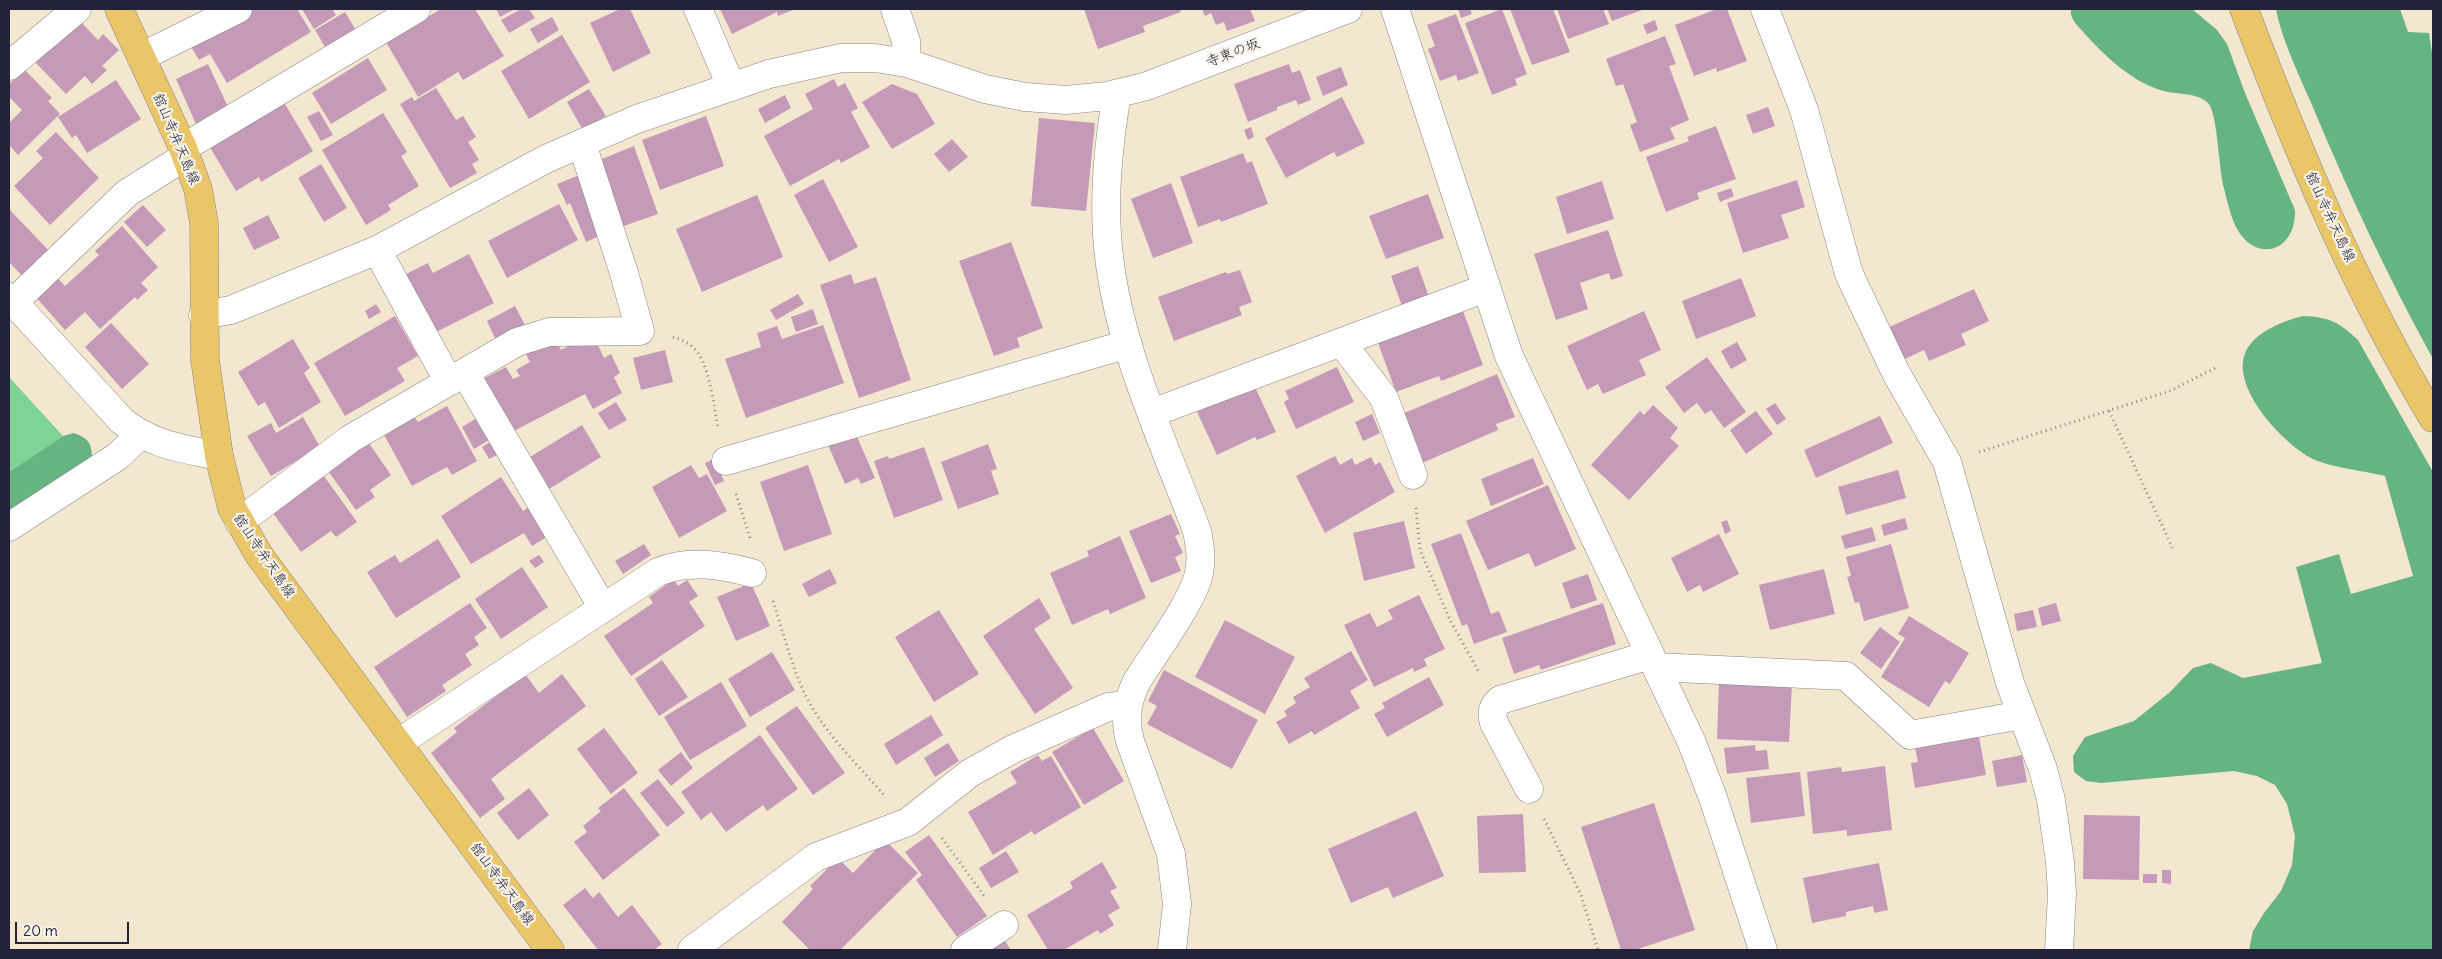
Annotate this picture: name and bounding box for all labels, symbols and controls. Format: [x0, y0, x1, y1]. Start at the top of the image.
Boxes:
street label: 寺東の坂 [1204, 35, 1262, 71]
street label: 舘山寺弁天島線 [149, 91, 203, 187]
street label: 舘山寺弁天島線 [2302, 169, 2358, 265]
street label: 舘山寺弁天島線 [230, 511, 298, 601]
street label: 舘山寺弁天島線 [466, 839, 538, 929]
scale bar [18, 912, 131, 944]
text: 20 m [23, 921, 58, 940]

